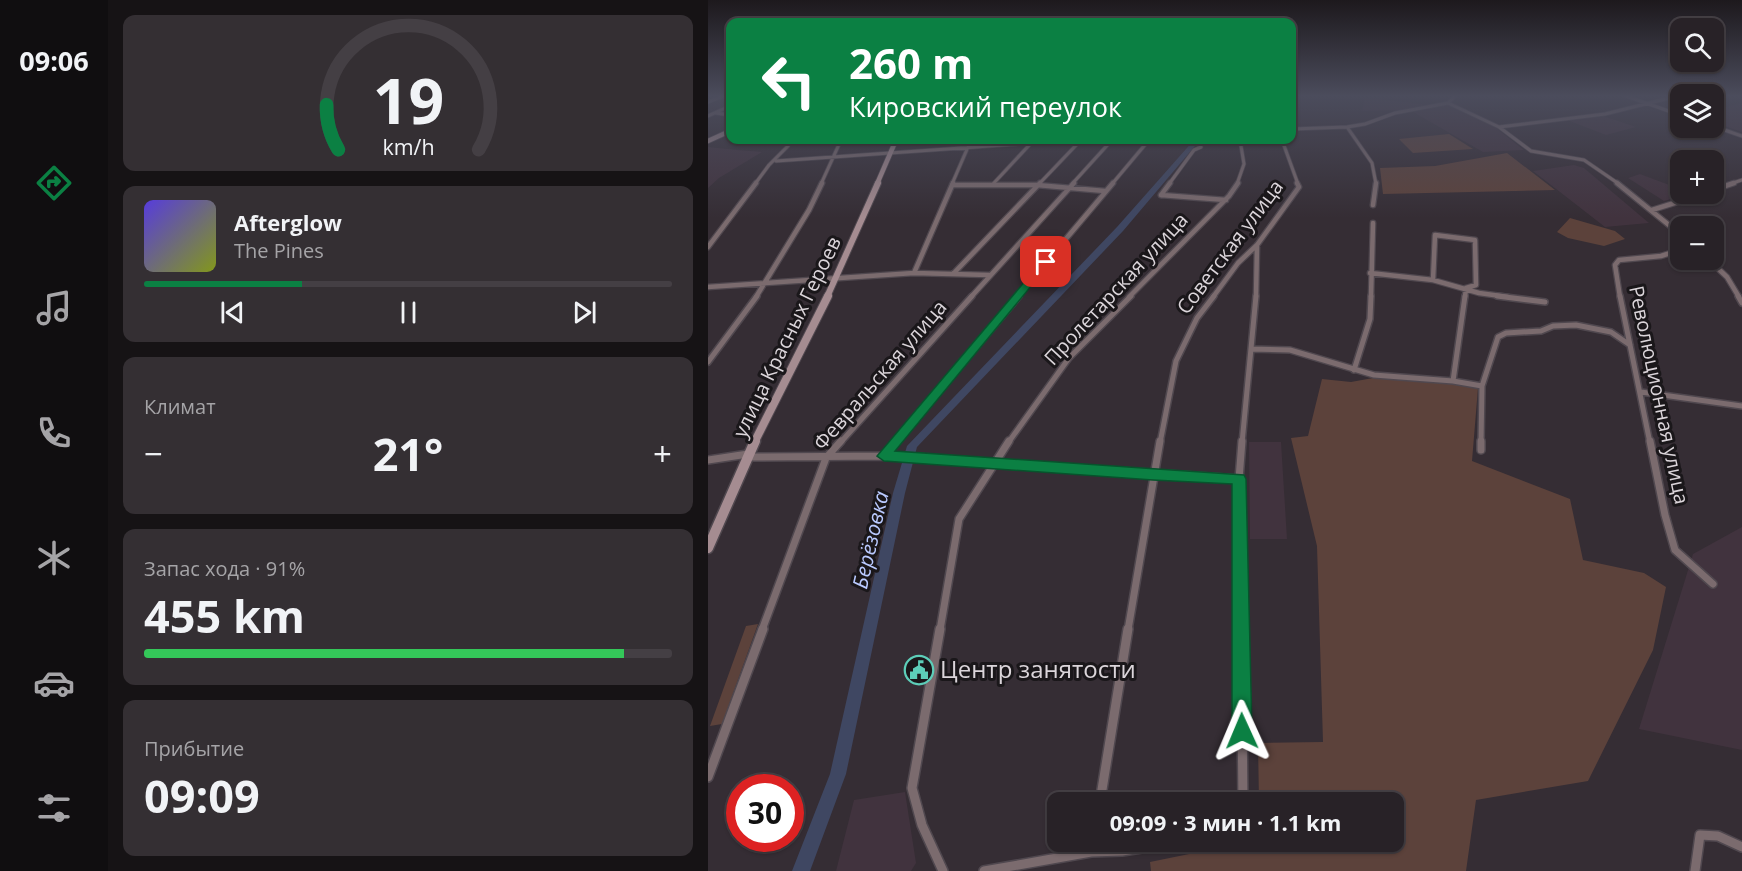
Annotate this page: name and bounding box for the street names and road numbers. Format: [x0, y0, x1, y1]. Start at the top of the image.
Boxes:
street label: Советская улица [1170, 174, 1289, 319]
street label: Пролетарская улица [1038, 207, 1193, 371]
street label: улица Красных Героев [726, 232, 847, 442]
street label: Революционная улица [1623, 283, 1696, 507]
street label: Февральская улица [807, 294, 952, 455]

